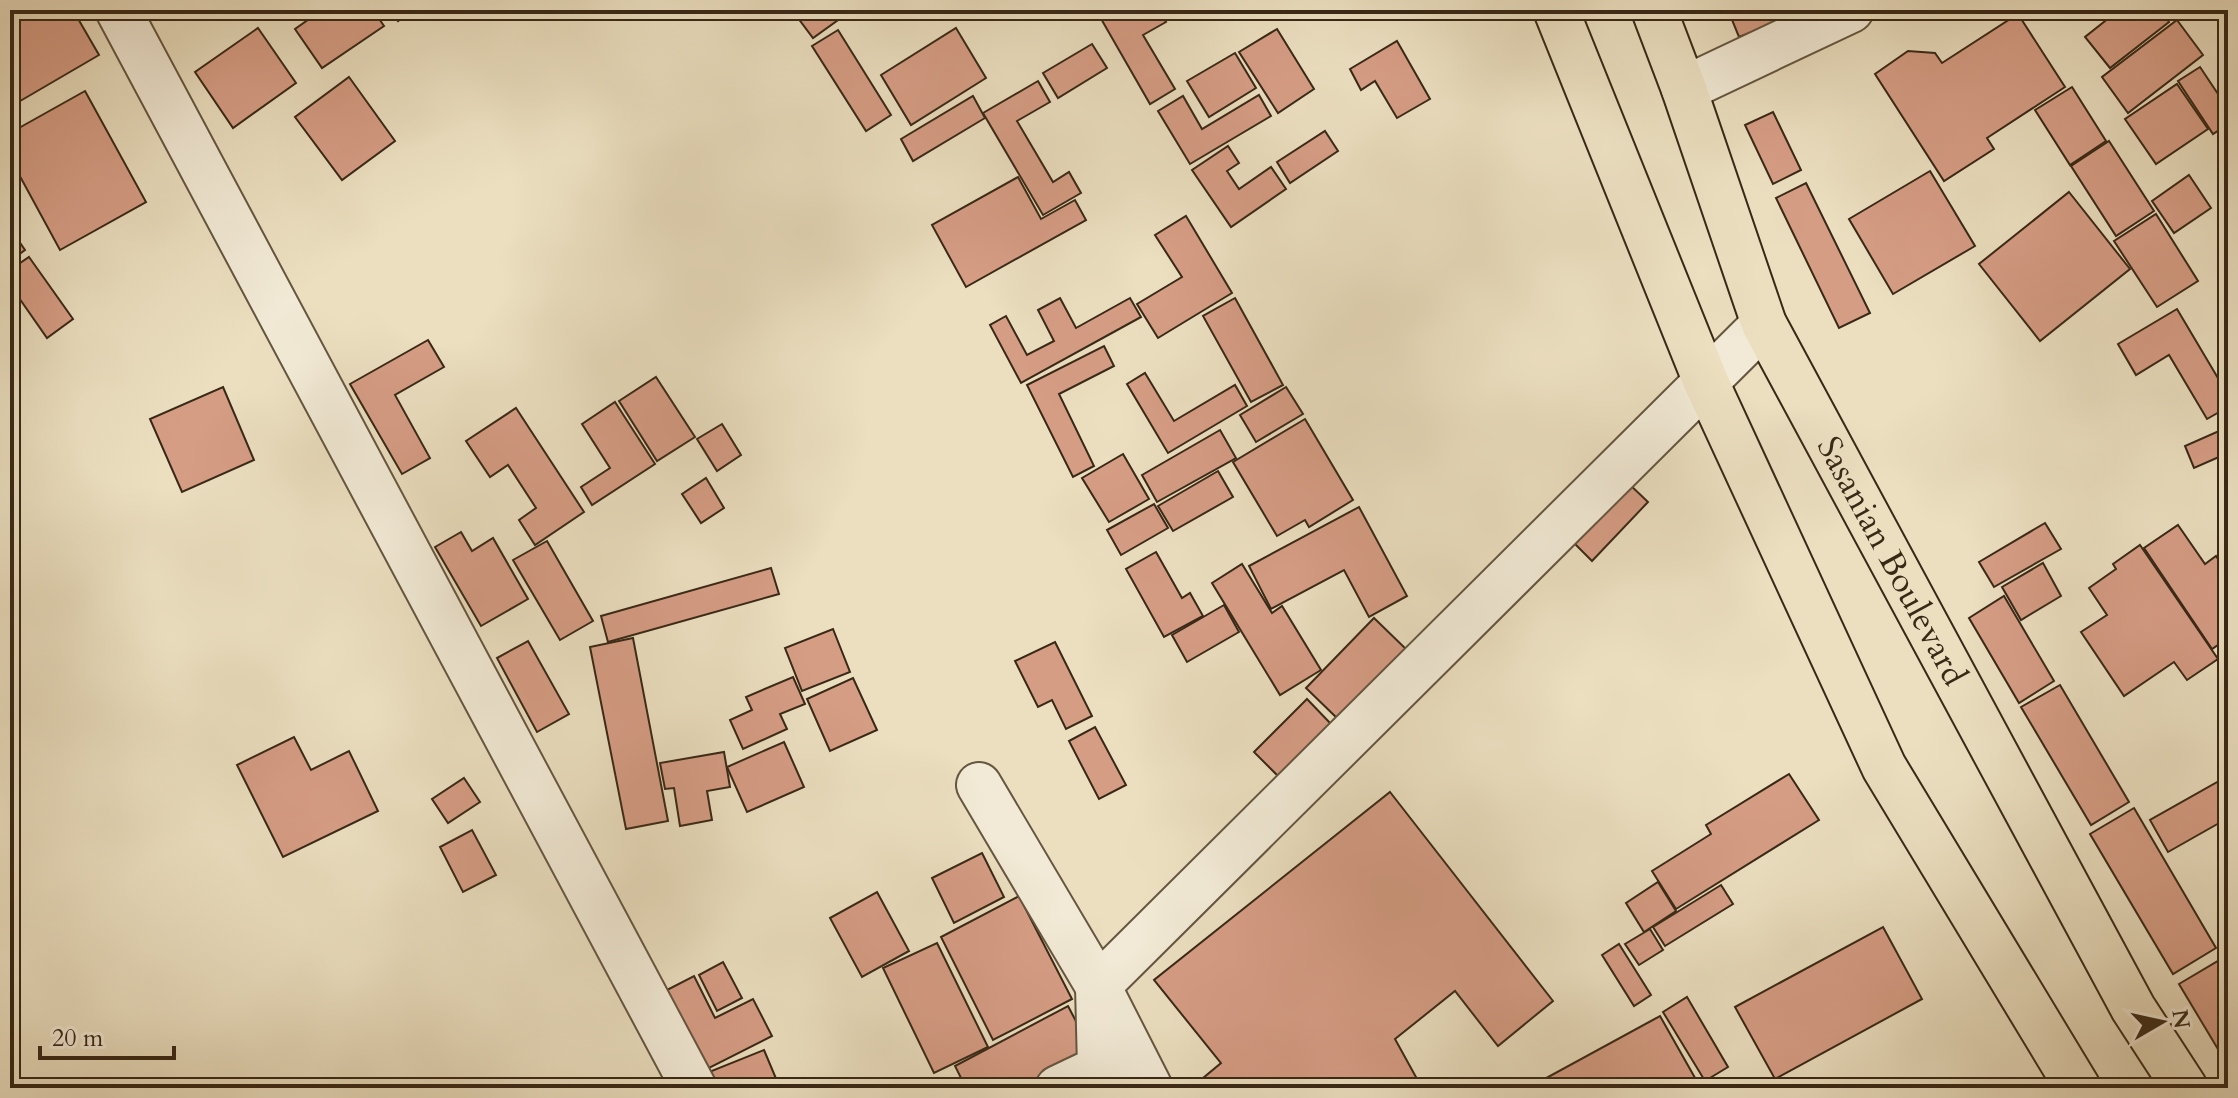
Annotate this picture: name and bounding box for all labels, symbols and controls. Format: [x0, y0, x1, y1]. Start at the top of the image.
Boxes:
street label: Sasanian Boulevard [1806, 428, 1978, 694]
north arrow [2122, 982, 2202, 1062]
text: N [2164, 1007, 2197, 1031]
scale bar [40, 1010, 174, 1060]
text: 20 m [52, 1022, 104, 1055]

